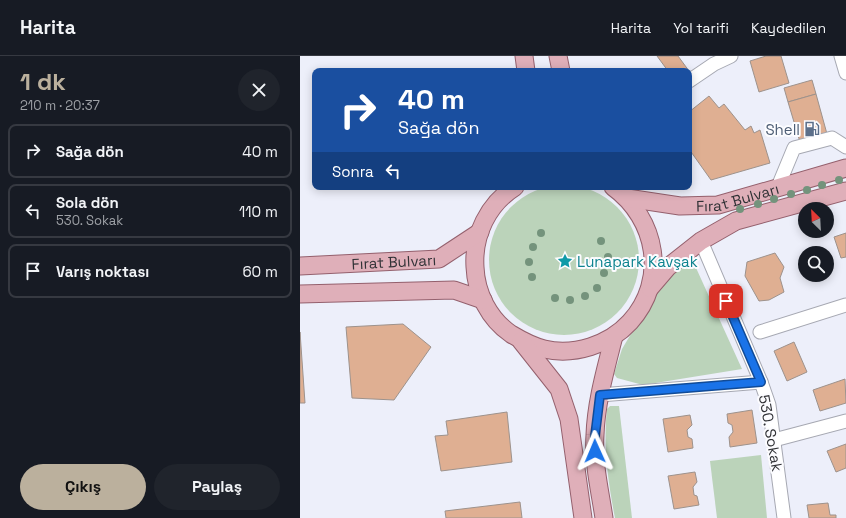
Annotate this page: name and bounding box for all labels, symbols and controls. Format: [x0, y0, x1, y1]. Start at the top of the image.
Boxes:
text: Harita [20, 15, 76, 40]
text: Harita [611, 19, 651, 37]
text: Yol tarifi [673, 19, 729, 37]
text: Kaydedilen [751, 19, 826, 37]
text: 1 dk [20, 66, 66, 97]
button: close [238, 69, 280, 111]
text: 40 m [398, 81, 465, 117]
icon: right [332, 84, 384, 136]
text: 210 m · 20:37 [20, 97, 100, 114]
text: Sağa dön [398, 116, 479, 139]
place label: Shell [765, 120, 800, 139]
fuel station icon: Shell [803, 120, 821, 138]
icon: right [22, 140, 44, 162]
text: Sağa dön [56, 142, 124, 161]
text: 40 m [242, 142, 278, 161]
icon: left [382, 160, 404, 182]
text: Sonra [332, 162, 374, 181]
street label: Fırat Bulvarı [696, 178, 781, 215]
text: Sola dön [56, 193, 119, 212]
icon: left [22, 200, 44, 222]
text: 110 m [239, 202, 278, 221]
north arrow [798, 202, 834, 238]
map controls [798, 202, 834, 282]
text: 530. Sokak [56, 212, 123, 229]
button: search [798, 246, 834, 282]
street label: Fırat Bulvarı [351, 250, 437, 273]
place icon: Lunapark Kavşak [556, 252, 574, 270]
place label: Lunapark Kavşak [577, 252, 698, 271]
icon: arrive [22, 260, 44, 282]
text: Varış noktası [56, 262, 149, 281]
text: 60 m [242, 262, 278, 281]
pin [709, 284, 743, 318]
icon: arrive [715, 290, 737, 312]
street label: 530. Sokak [755, 393, 787, 473]
position arrow [574, 430, 616, 472]
button: Çıkış [20, 464, 146, 510]
button: Paylaş [154, 464, 280, 510]

